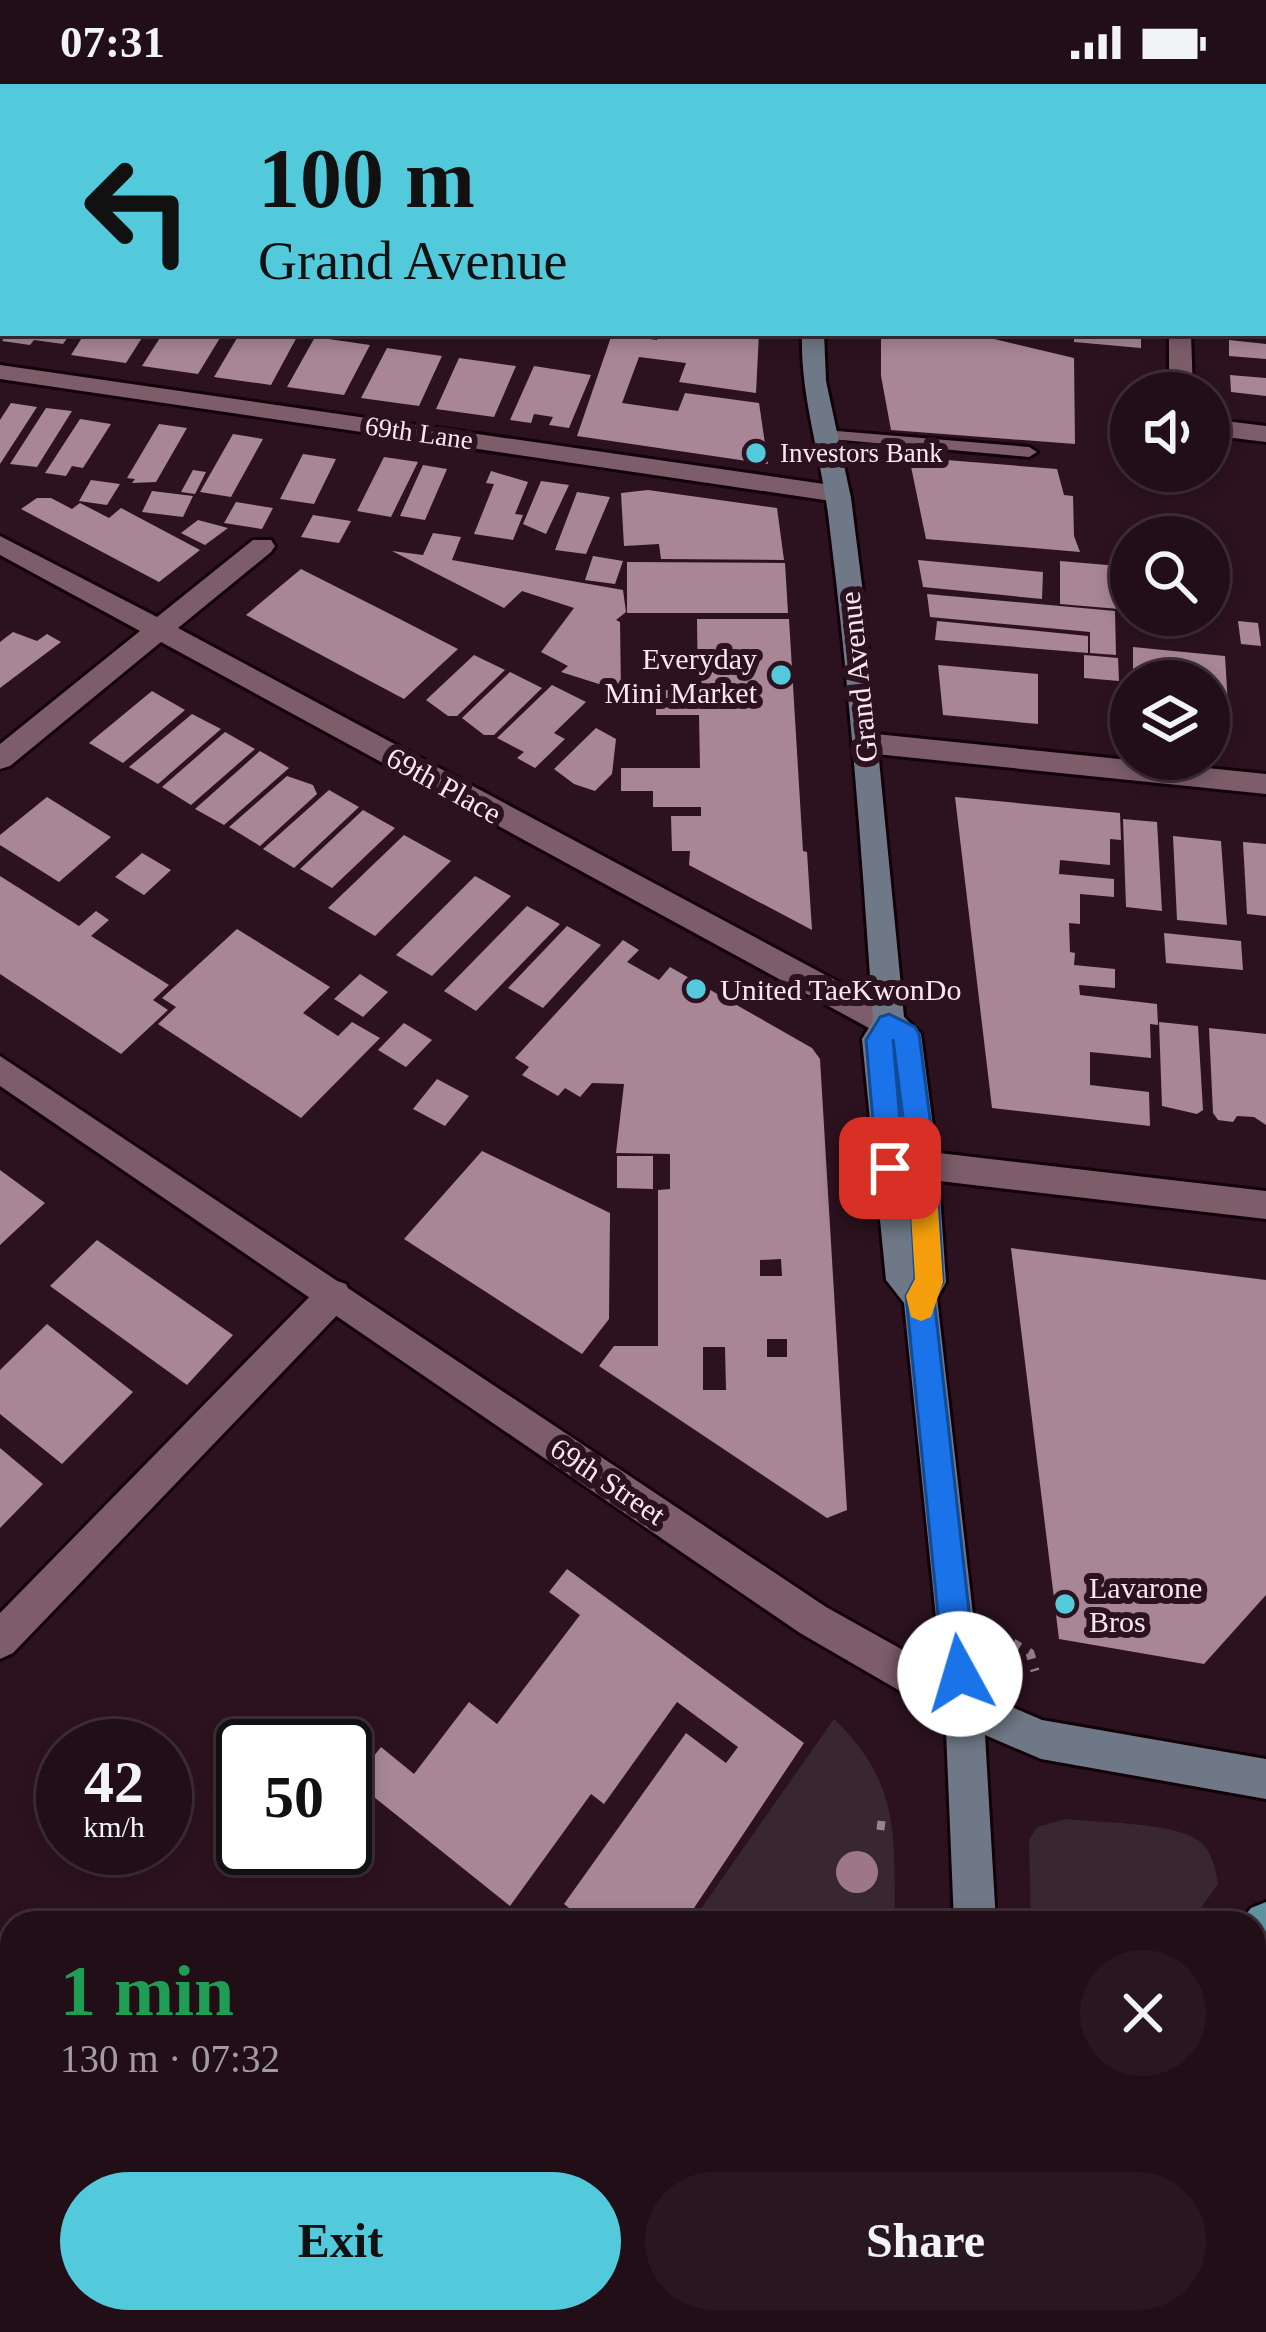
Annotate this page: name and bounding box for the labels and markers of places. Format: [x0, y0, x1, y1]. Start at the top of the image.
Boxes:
place label: Investors Bank [780, 438, 943, 468]
marker: Investors Bank [743, 440, 769, 466]
place label: Everyday Mini Market [605, 642, 758, 709]
marker: Everyday Mini Market [768, 662, 794, 688]
place label: United TaeKwonDo [720, 973, 961, 1006]
marker: United TaeKwonDo [683, 976, 709, 1002]
pin [839, 1117, 941, 1219]
place label: Lavarone Bros [1089, 1571, 1202, 1638]
marker: Lavarone Bros [1052, 1591, 1078, 1617]

